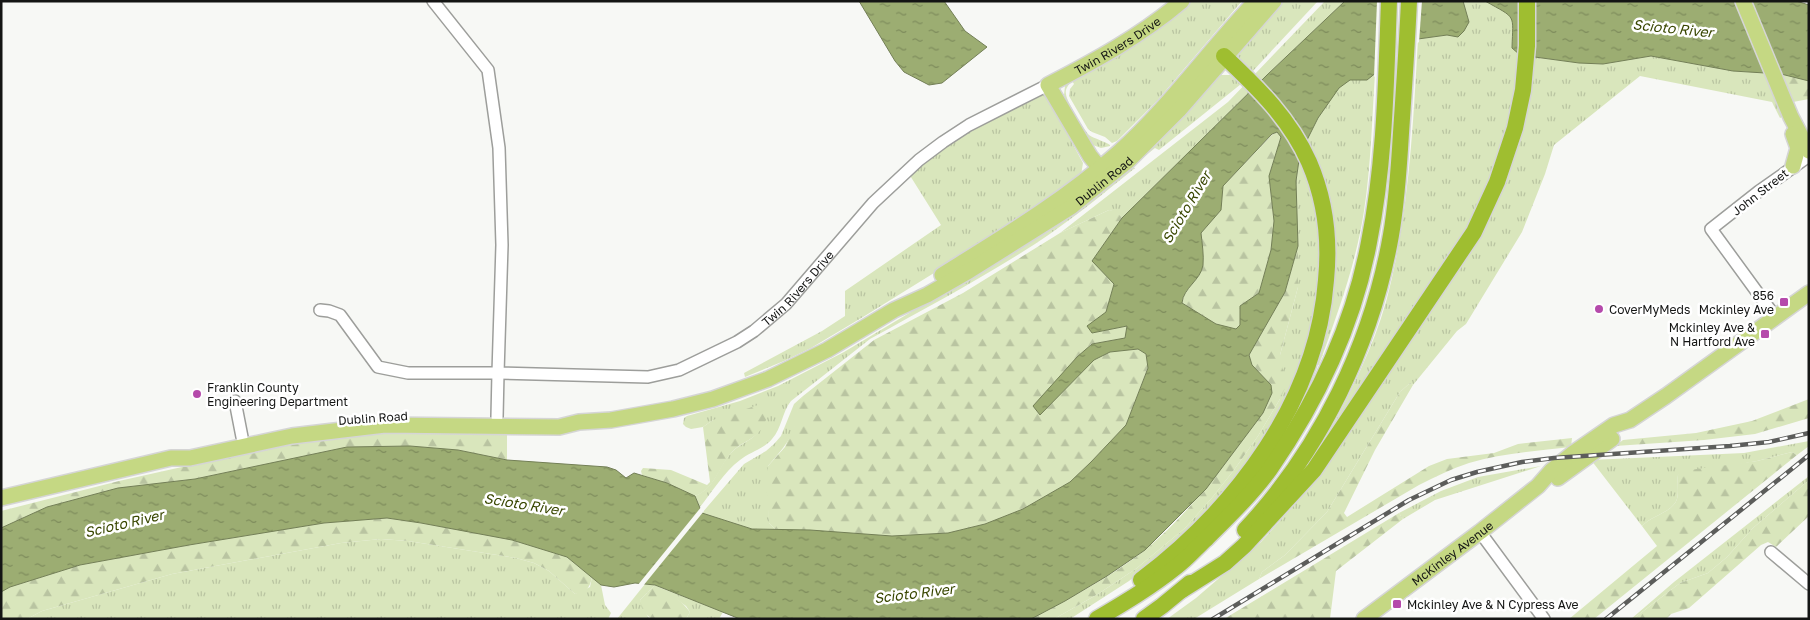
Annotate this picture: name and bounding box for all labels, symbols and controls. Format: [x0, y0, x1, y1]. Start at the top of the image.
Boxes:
street label: Twin Rivers Drive [1072, 13, 1163, 77]
water label: Scioto River [1632, 15, 1717, 41]
street label: Dublin Road [1072, 153, 1136, 208]
street label: John Street [1729, 165, 1791, 219]
water label: Scioto River [1158, 166, 1215, 246]
street label: Twin Rivers Drive [758, 247, 837, 329]
place label: 856 Mckinley Ave [1699, 288, 1774, 317]
marker: 856 Mckinley Ave [1778, 296, 1790, 308]
place label: CoverMyMeds [1609, 302, 1690, 317]
marker: CoverMyMeds [1593, 303, 1605, 315]
place label: Mckinley Ave & N Hartford Ave [1669, 320, 1755, 349]
marker: Mckinley Ave & N Hartford Ave [1759, 328, 1771, 340]
place label: Franklin County Engineering Department [207, 380, 348, 409]
marker: Franklin County Engineering Department [191, 388, 203, 400]
street label: Dublin Road [338, 408, 408, 428]
water label: Scioto River [483, 489, 568, 519]
water label: Scioto River [83, 505, 168, 540]
street label: McKinley Avenue [1408, 517, 1496, 589]
water label: Scioto River [873, 579, 958, 606]
place label: Mckinley Ave & N Cypress Ave [1407, 597, 1579, 612]
marker: Mckinley Ave & N Cypress Ave [1391, 598, 1403, 610]

